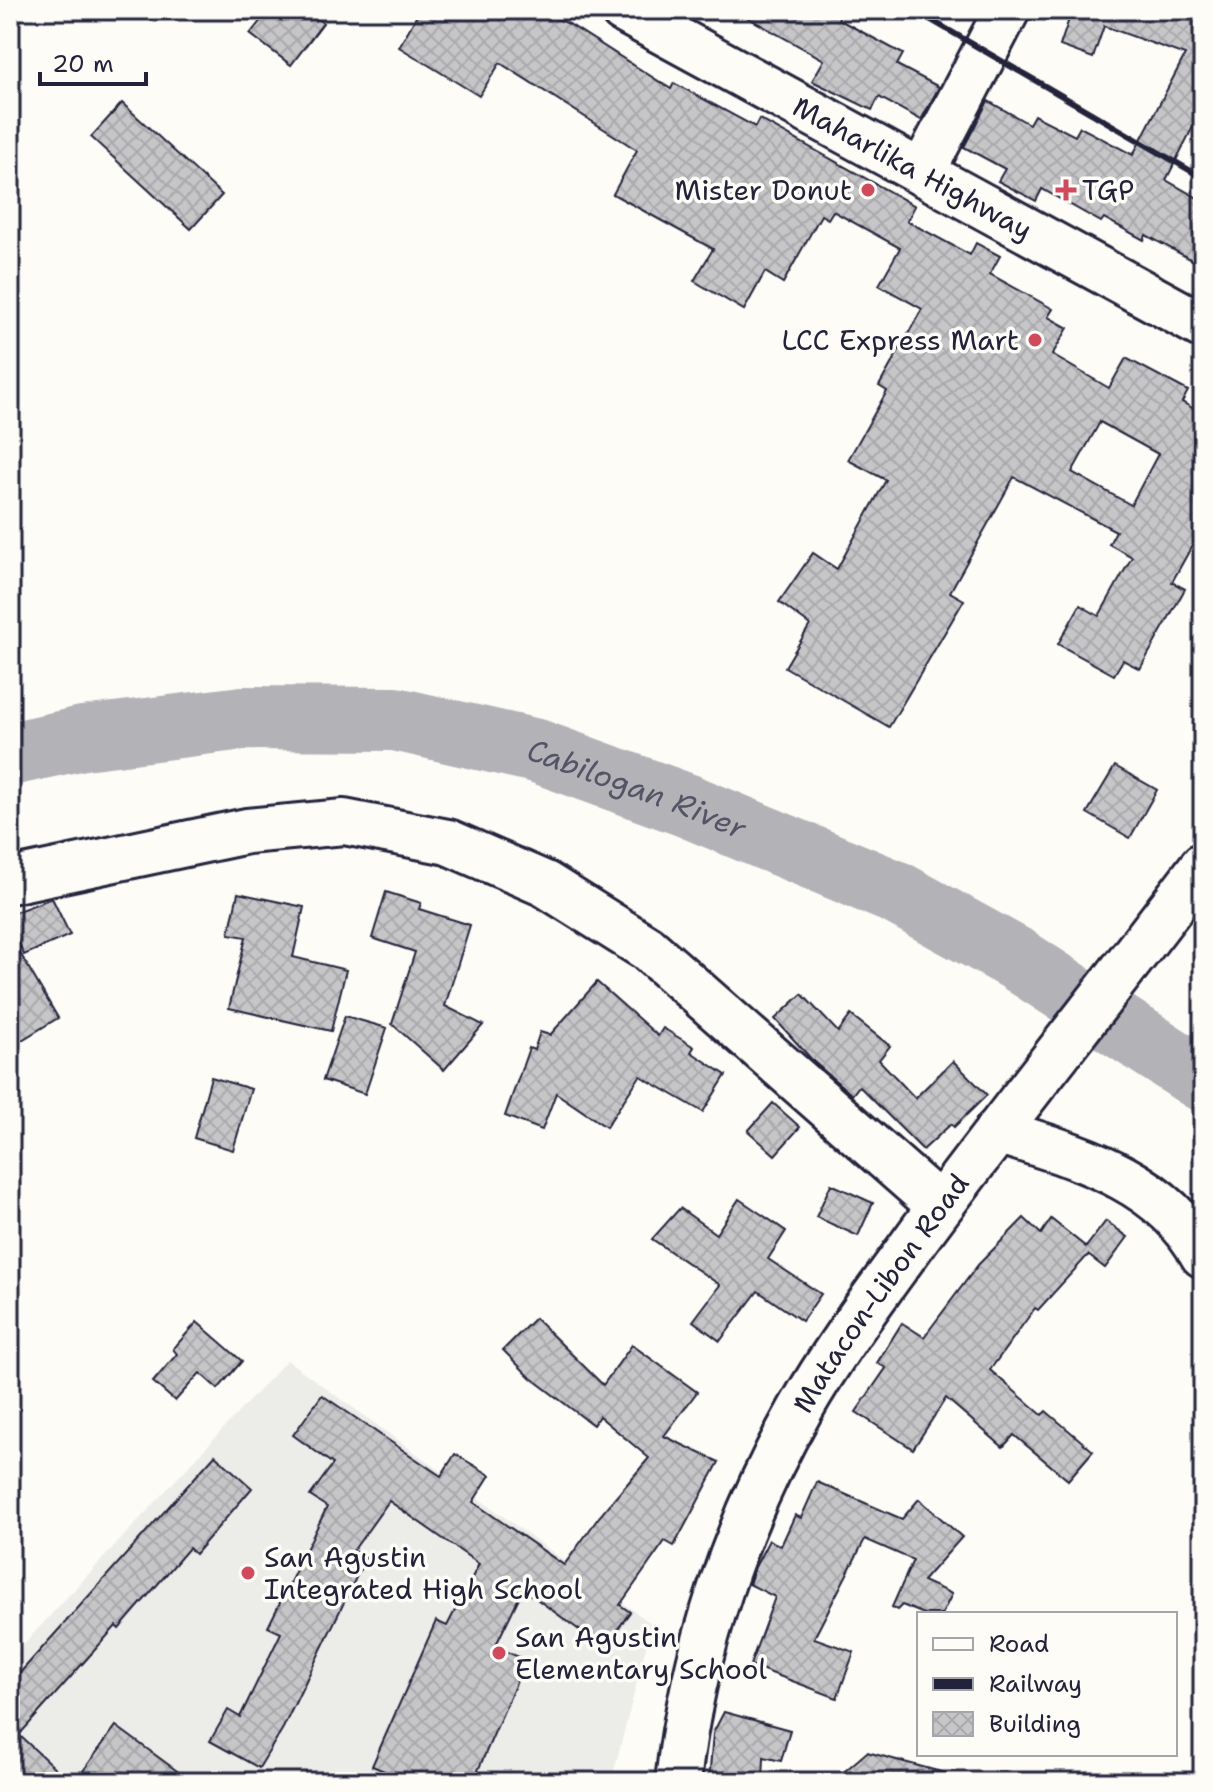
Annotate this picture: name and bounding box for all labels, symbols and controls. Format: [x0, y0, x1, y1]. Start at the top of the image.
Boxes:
scale bar [40, 36, 146, 86]
text: 20 m [52, 48, 114, 80]
street label: Maharlika Highway [786, 87, 1039, 249]
place label: Mister Donut [675, 171, 852, 209]
place label: TGP [1082, 171, 1134, 209]
marker: Mister Donut [859, 181, 877, 199]
marker: TGP [1057, 181, 1075, 199]
place label: LCC Express Mart [781, 321, 1019, 359]
marker: LCC Express Mart [1026, 331, 1044, 349]
water label: Cabilogan River [523, 729, 754, 849]
street label: Matacon-Libon Road [783, 1166, 977, 1420]
place label: San Agustin Integrated High School [264, 1538, 583, 1608]
marker: San Agustin Integrated High School [239, 1564, 257, 1582]
legend [917, 1612, 1177, 1756]
place label: San Agustin Elementary School [515, 1618, 768, 1688]
text: Road [989, 1628, 1049, 1660]
marker: San Agustin Elementary School [490, 1644, 508, 1662]
text: Railway [989, 1668, 1082, 1700]
text: Building [989, 1708, 1081, 1740]

